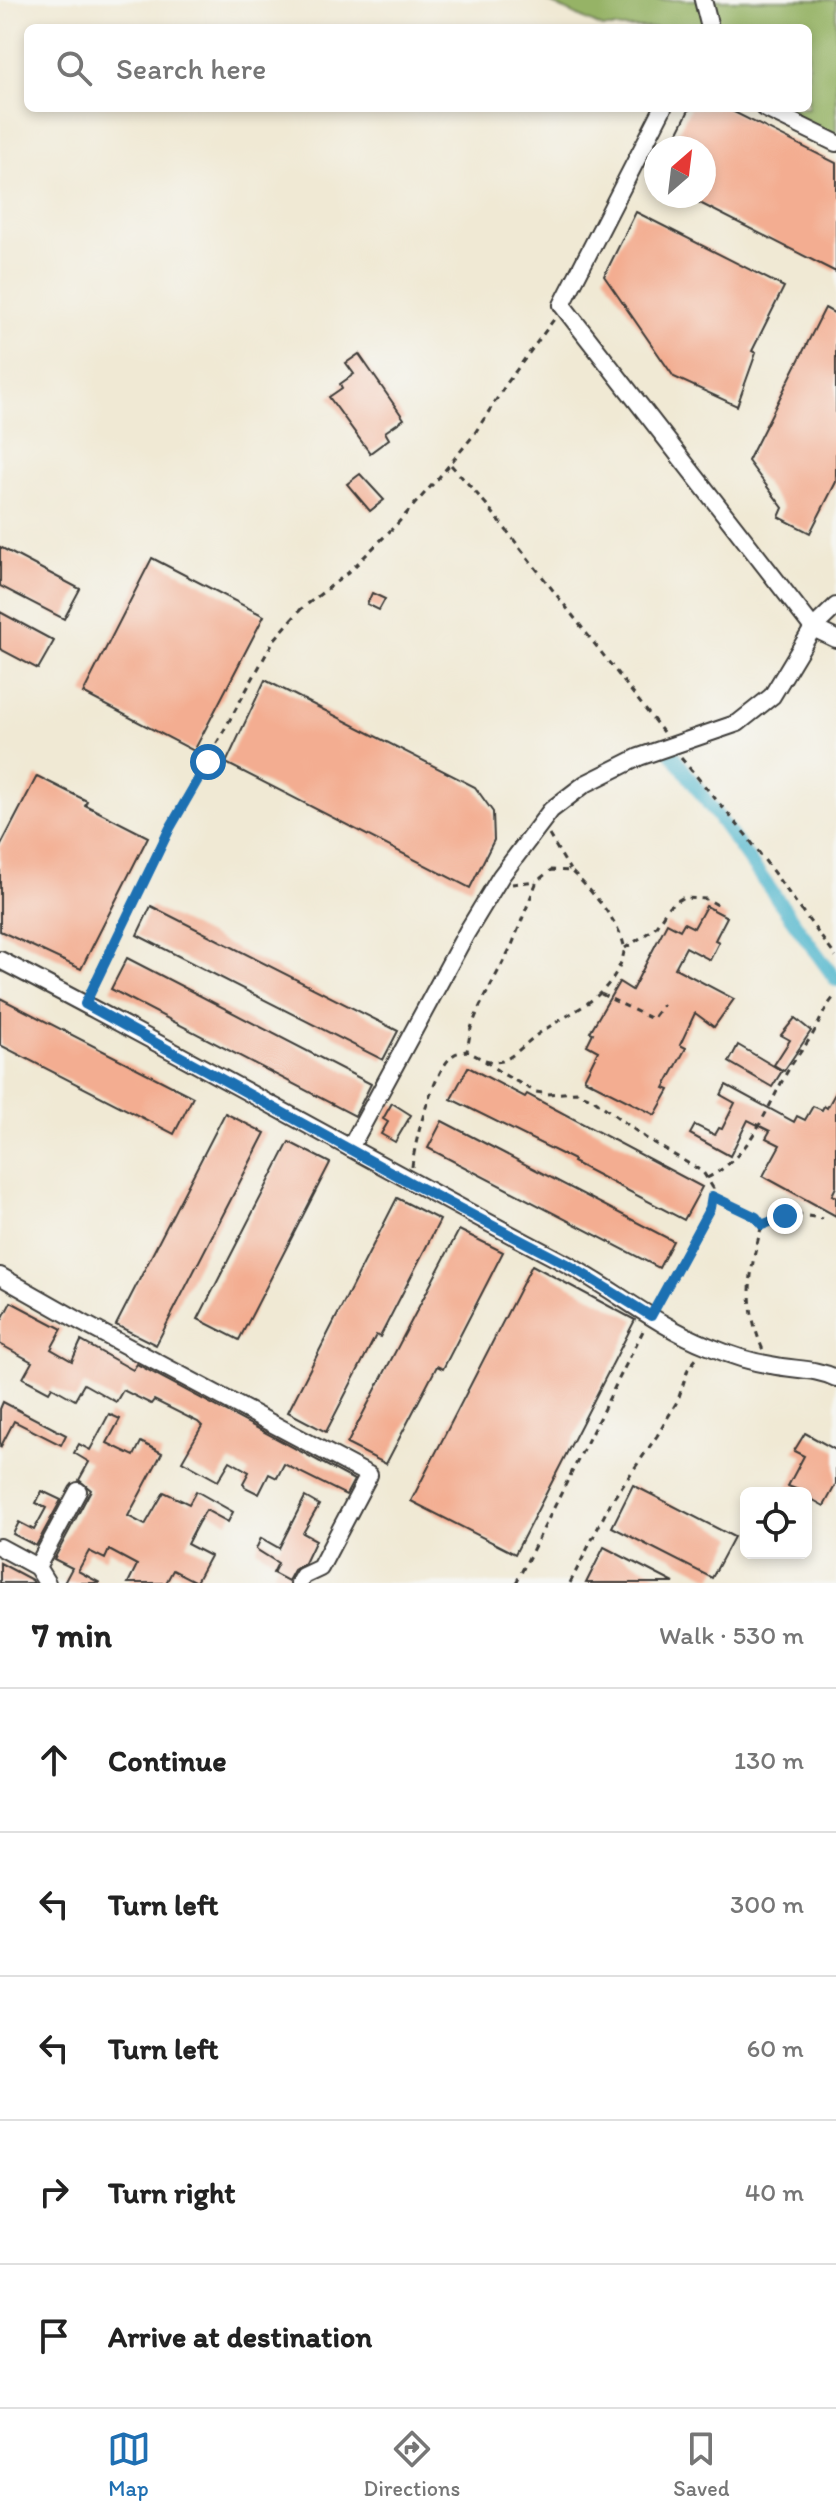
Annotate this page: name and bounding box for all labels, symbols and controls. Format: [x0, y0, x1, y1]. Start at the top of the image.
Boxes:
search box [24, 24, 812, 112]
icon: search [52, 46, 96, 90]
text: Search here [116, 50, 266, 87]
north arrow [644, 136, 716, 208]
route start [190, 744, 226, 780]
route end [767, 1198, 803, 1234]
map controls [740, 1487, 812, 1559]
button: locate [740, 1487, 812, 1559]
text: 7 min [32, 1615, 112, 1656]
text: Walk · 530 m [659, 1619, 804, 1651]
icon: ahead [32, 1738, 76, 1782]
text: Continue [108, 1742, 227, 1779]
text: 130 m [734, 1744, 804, 1776]
icon: left [32, 1882, 76, 1926]
text: Turn left [108, 1886, 219, 1923]
text: 300 m [730, 1888, 804, 1920]
icon: left [32, 2026, 76, 2070]
text: Turn left [108, 2030, 219, 2067]
text: 60 m [747, 2032, 804, 2064]
icon: right [32, 2170, 76, 2214]
text: Turn right [108, 2174, 236, 2211]
text: 40 m [745, 2176, 804, 2208]
icon: arrive [32, 2314, 76, 2358]
text: Arrive at destination [108, 2318, 372, 2355]
tab: Map [107, 2427, 151, 2502]
tab: Directions [364, 2427, 460, 2502]
tab: Saved [673, 2427, 729, 2502]

